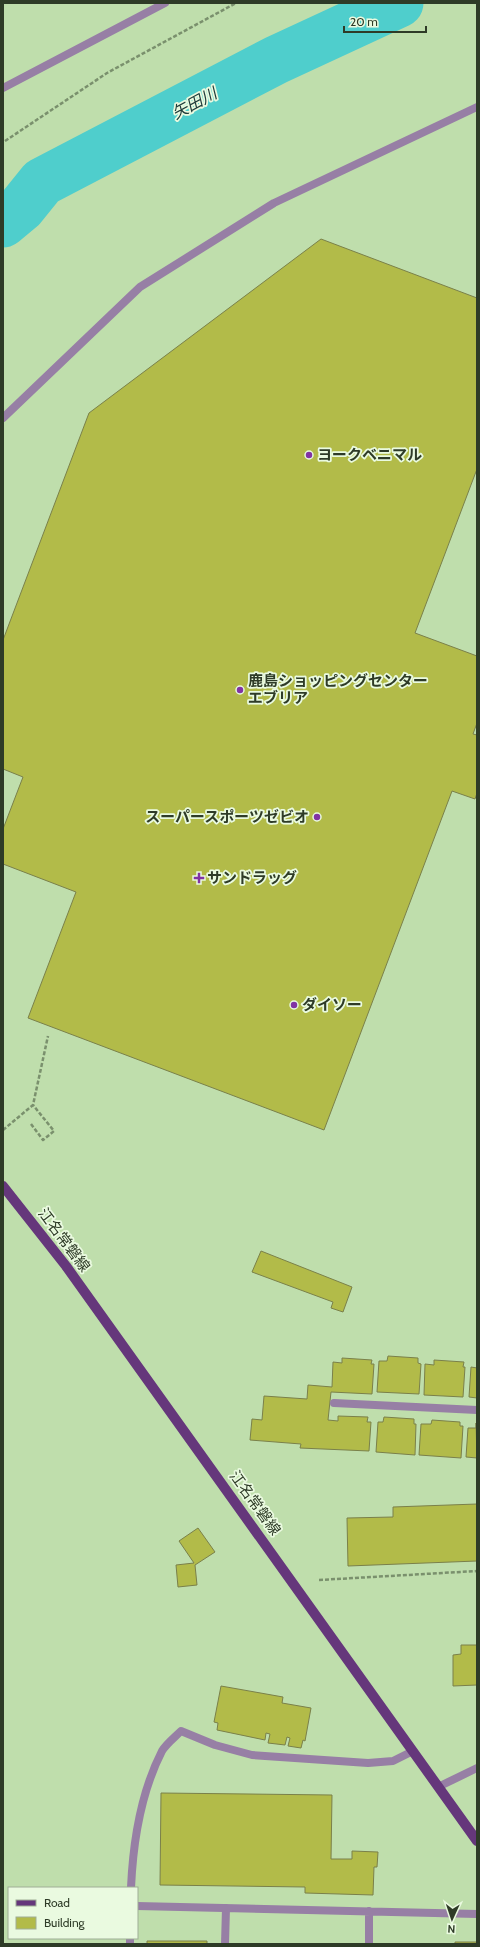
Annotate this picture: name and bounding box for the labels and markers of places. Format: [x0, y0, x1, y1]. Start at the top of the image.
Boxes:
place label: ヨークベニマル [317, 446, 422, 464]
marker: ヨークベニマル [304, 450, 314, 460]
place label: 鹿島ショッピングセンター エブリア [248, 672, 428, 707]
marker: 鹿島ショッピングセンター エブリア [235, 685, 245, 695]
place label: スーパースポーツゼビオ [145, 808, 309, 826]
marker: スーパースポーツゼビオ [312, 812, 322, 822]
place label: サンドラッグ [207, 869, 297, 887]
marker: サンドラッグ [194, 873, 204, 883]
place label: ダイソー [302, 996, 362, 1014]
marker: ダイソー [289, 1000, 299, 1010]

